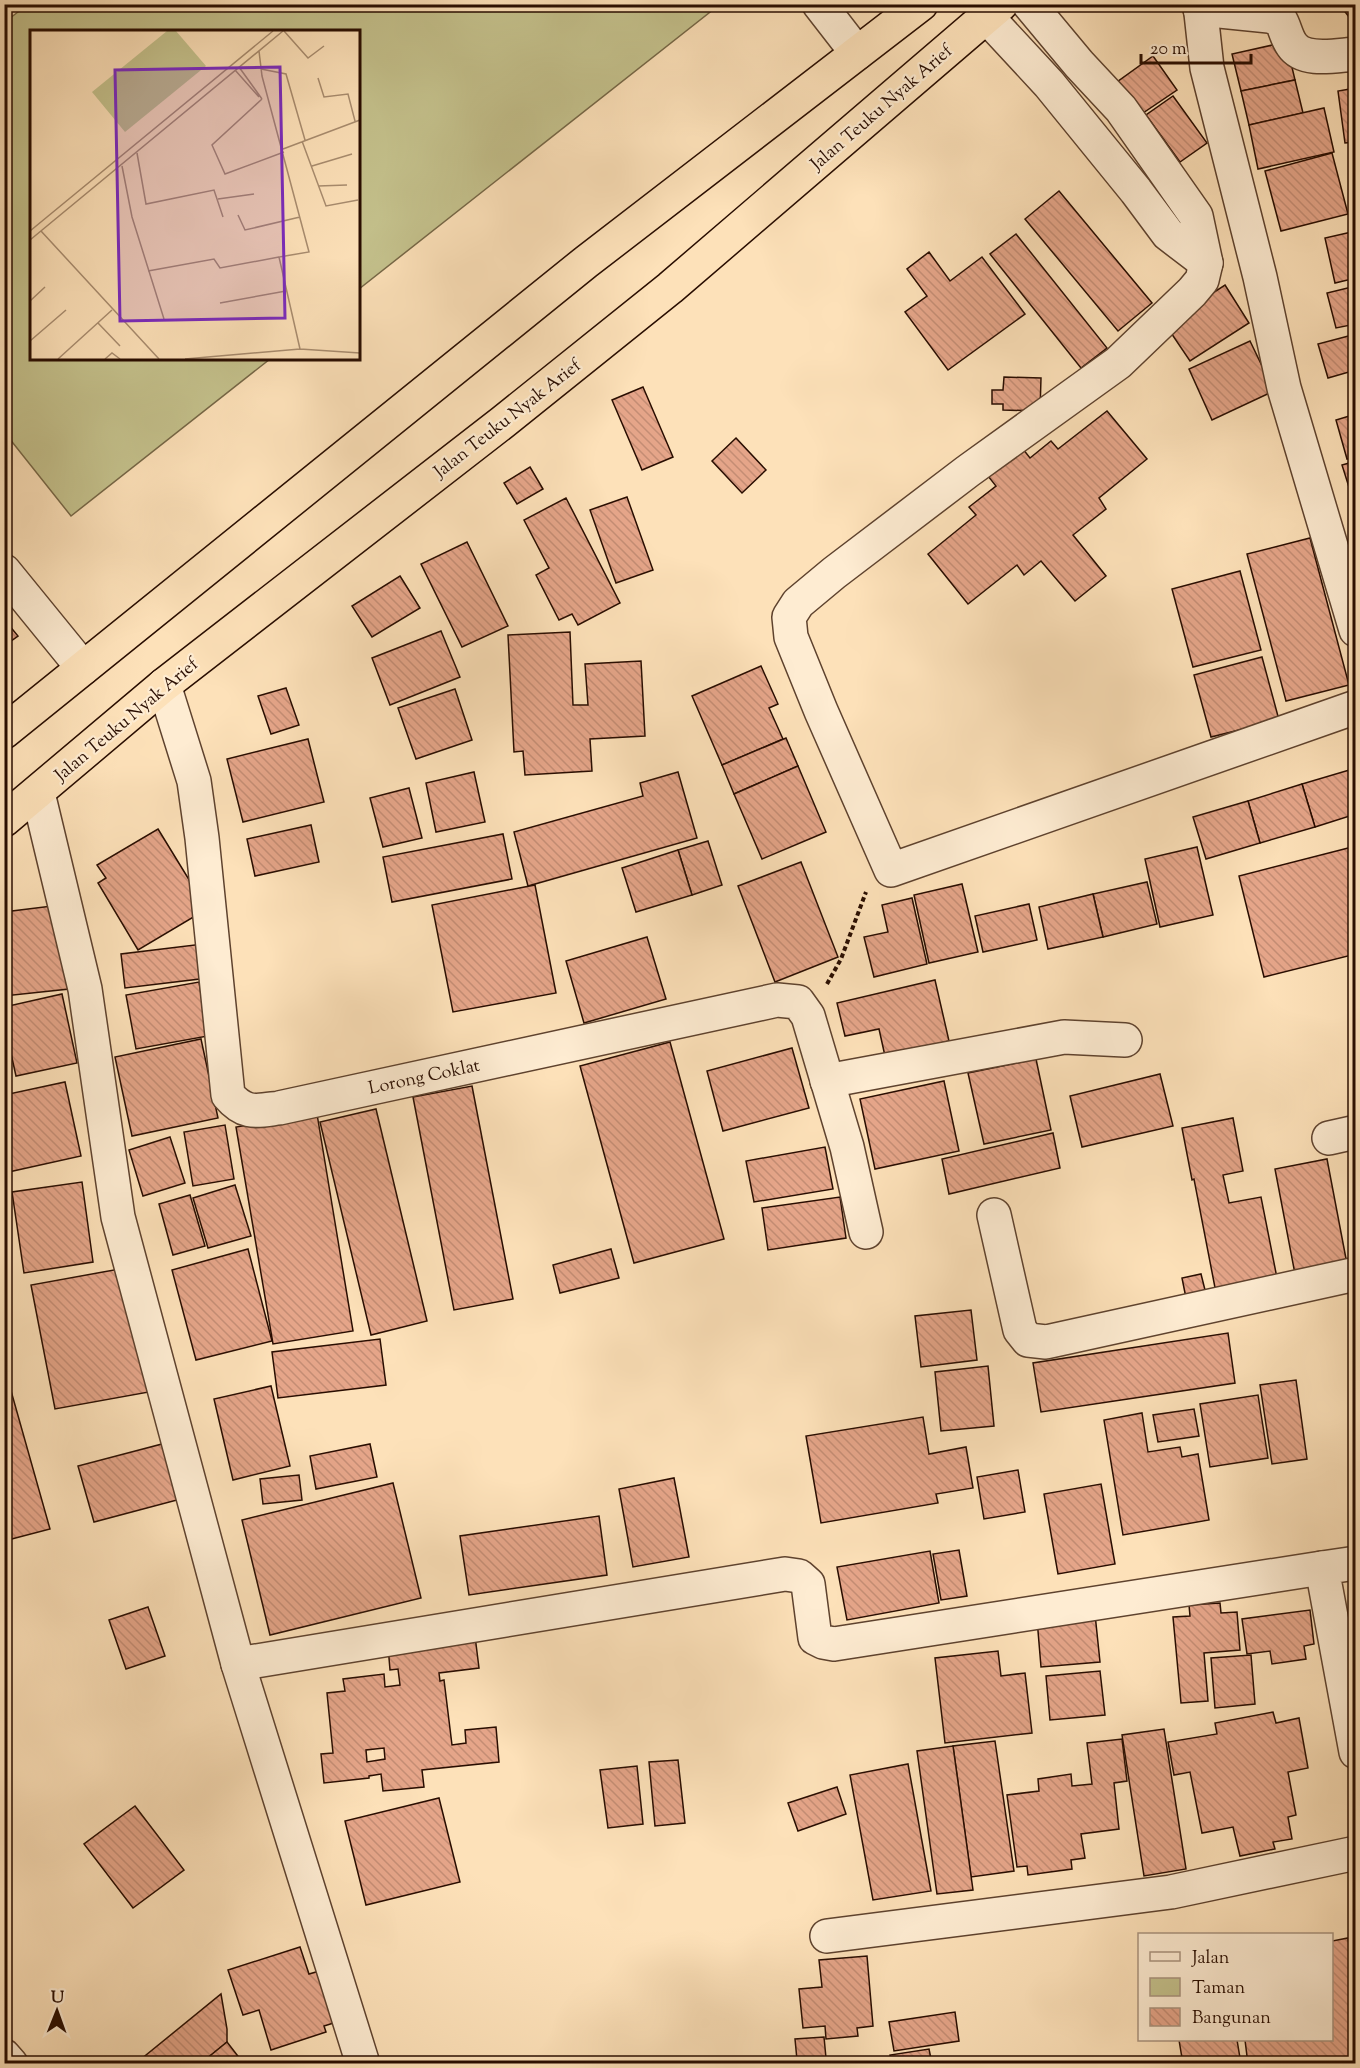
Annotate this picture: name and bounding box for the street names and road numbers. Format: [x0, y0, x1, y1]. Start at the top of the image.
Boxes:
street label: Jalan Teuku Nyak Arief [805, 39, 960, 178]
street label: Jalan Teuku Nyak Arief [428, 353, 588, 486]
street label: Jalan Teuku Nyak Arief [49, 652, 205, 789]
street label: Lorong Coklat [366, 1053, 483, 1102]

